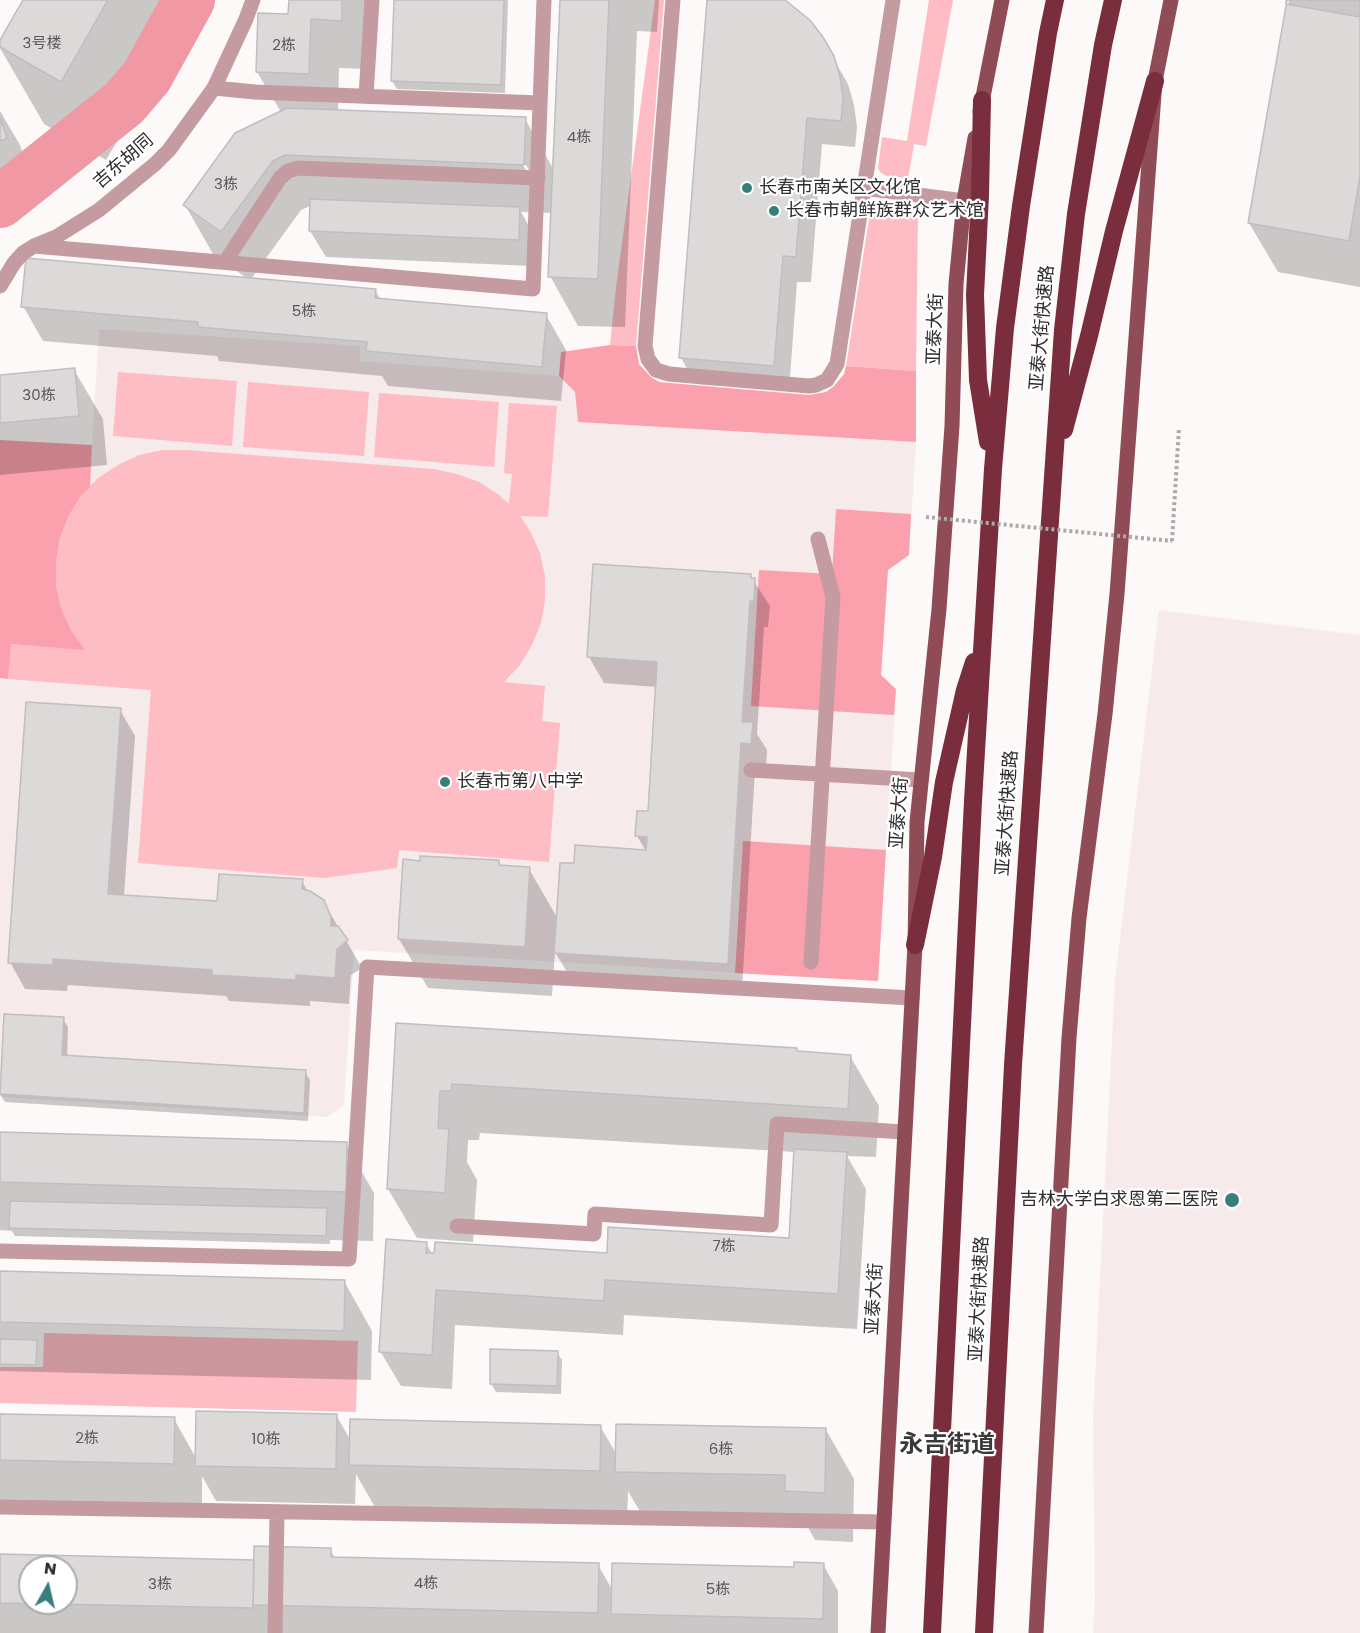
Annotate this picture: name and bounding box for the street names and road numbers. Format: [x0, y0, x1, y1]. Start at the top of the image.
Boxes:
street label: 吉东胡同 [90, 130, 158, 194]
street label: 亚泰大街快速路 [1027, 264, 1059, 392]
street label: 亚泰大街 [924, 293, 948, 365]
street label: 亚泰大街快速路 [993, 749, 1023, 877]
street label: 亚泰大街 [887, 776, 913, 850]
street label: 亚泰大街快速路 [966, 1236, 994, 1362]
street label: 亚泰大街 [862, 1262, 888, 1336]

